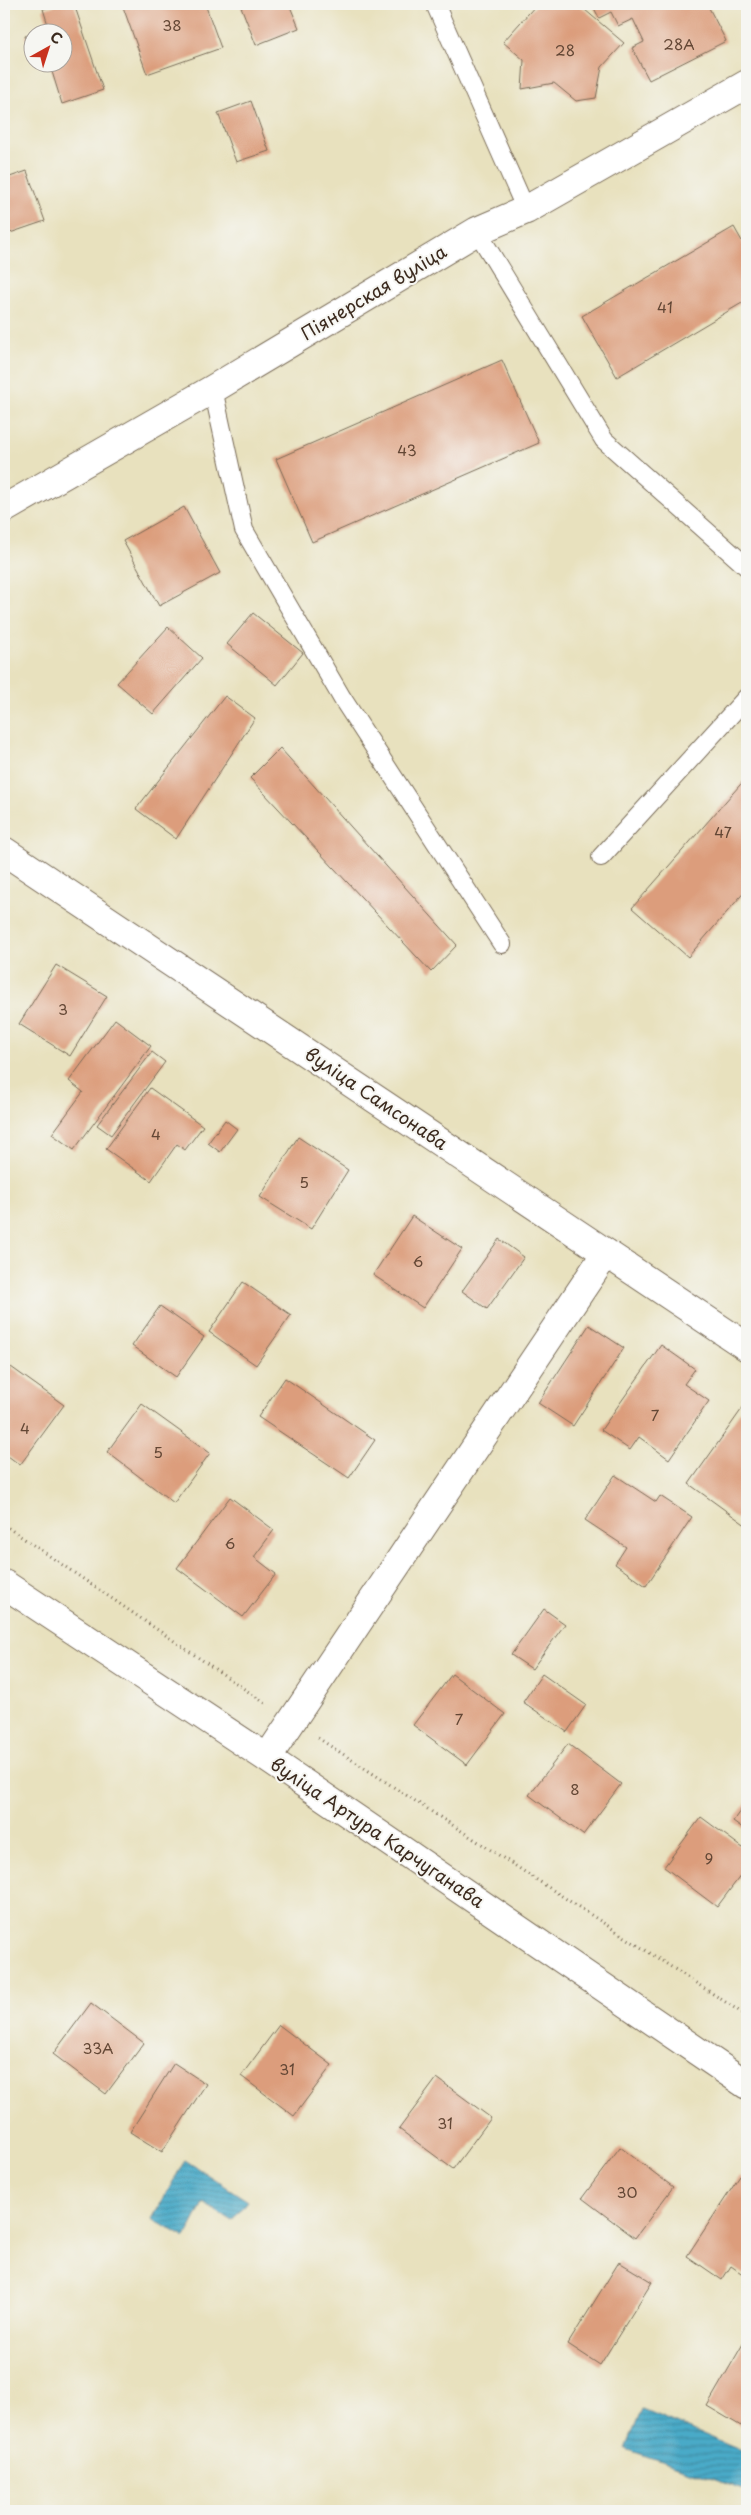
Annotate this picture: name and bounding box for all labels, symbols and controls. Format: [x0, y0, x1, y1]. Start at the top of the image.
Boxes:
house number: 38 [162, 13, 182, 36]
north arrow [22, 22, 72, 72]
text: С [46, 26, 67, 49]
house number: 28А [663, 32, 695, 55]
house number: 28 [555, 38, 575, 61]
street label: Піянерская вуліца [295, 237, 451, 346]
house number: 41 [657, 295, 673, 318]
house number: 43 [397, 438, 417, 461]
house number: 47 [714, 820, 732, 843]
house number: 3 [58, 997, 68, 1020]
street label: вуліца Самсонава [300, 1040, 454, 1156]
house number: 4 [151, 1122, 161, 1145]
house number: 5 [299, 1170, 309, 1193]
house number: 6 [413, 1249, 423, 1272]
house number: 7 [651, 1403, 660, 1426]
house number: 4 [20, 1416, 30, 1439]
house number: 5 [153, 1440, 163, 1463]
house number: 6 [225, 1531, 235, 1554]
house number: 7 [455, 1707, 464, 1730]
street label: вуліца Артура Карчуганава [265, 1750, 491, 1914]
house number: 8 [570, 1777, 580, 1800]
house number: 9 [705, 1846, 713, 1869]
house number: 33А [82, 2036, 114, 2059]
house number: 31 [279, 2057, 295, 2080]
house number: 31 [437, 2111, 453, 2134]
house number: 30 [617, 2180, 637, 2203]

